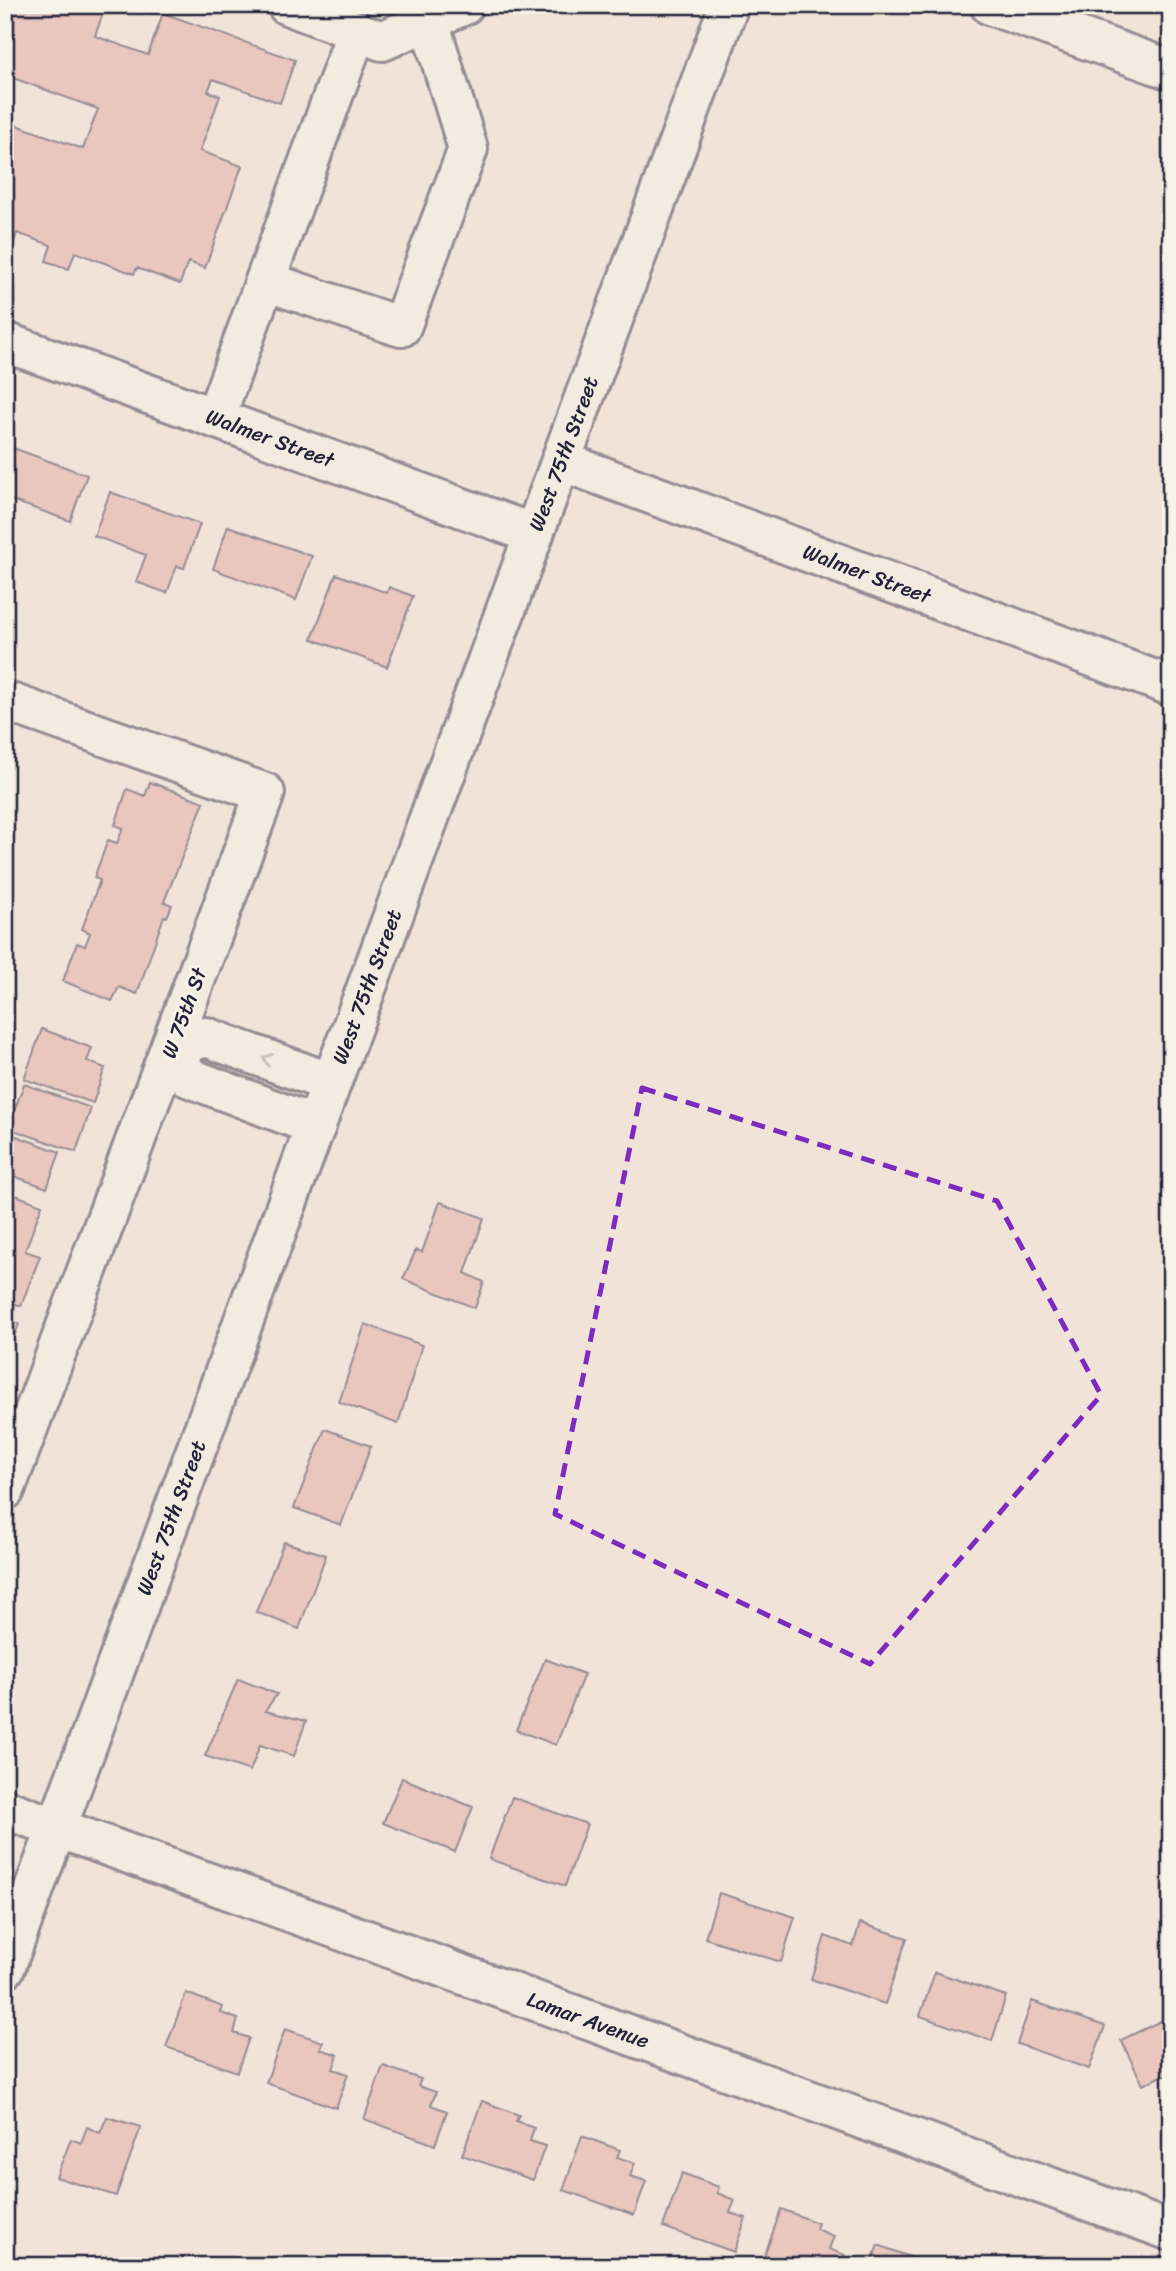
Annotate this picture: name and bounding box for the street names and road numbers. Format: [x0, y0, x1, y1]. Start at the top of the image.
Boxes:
street label: West 75th Street [517, 371, 610, 537]
street label: Walmer Street [201, 397, 341, 479]
street label: Walmer Street [797, 533, 938, 615]
street label: West 75th Street [321, 904, 413, 1070]
street label: W 75th St [150, 961, 218, 1064]
street label: West 75th Street [125, 1435, 217, 1601]
street label: Lamar Avenue [521, 1980, 655, 2060]

